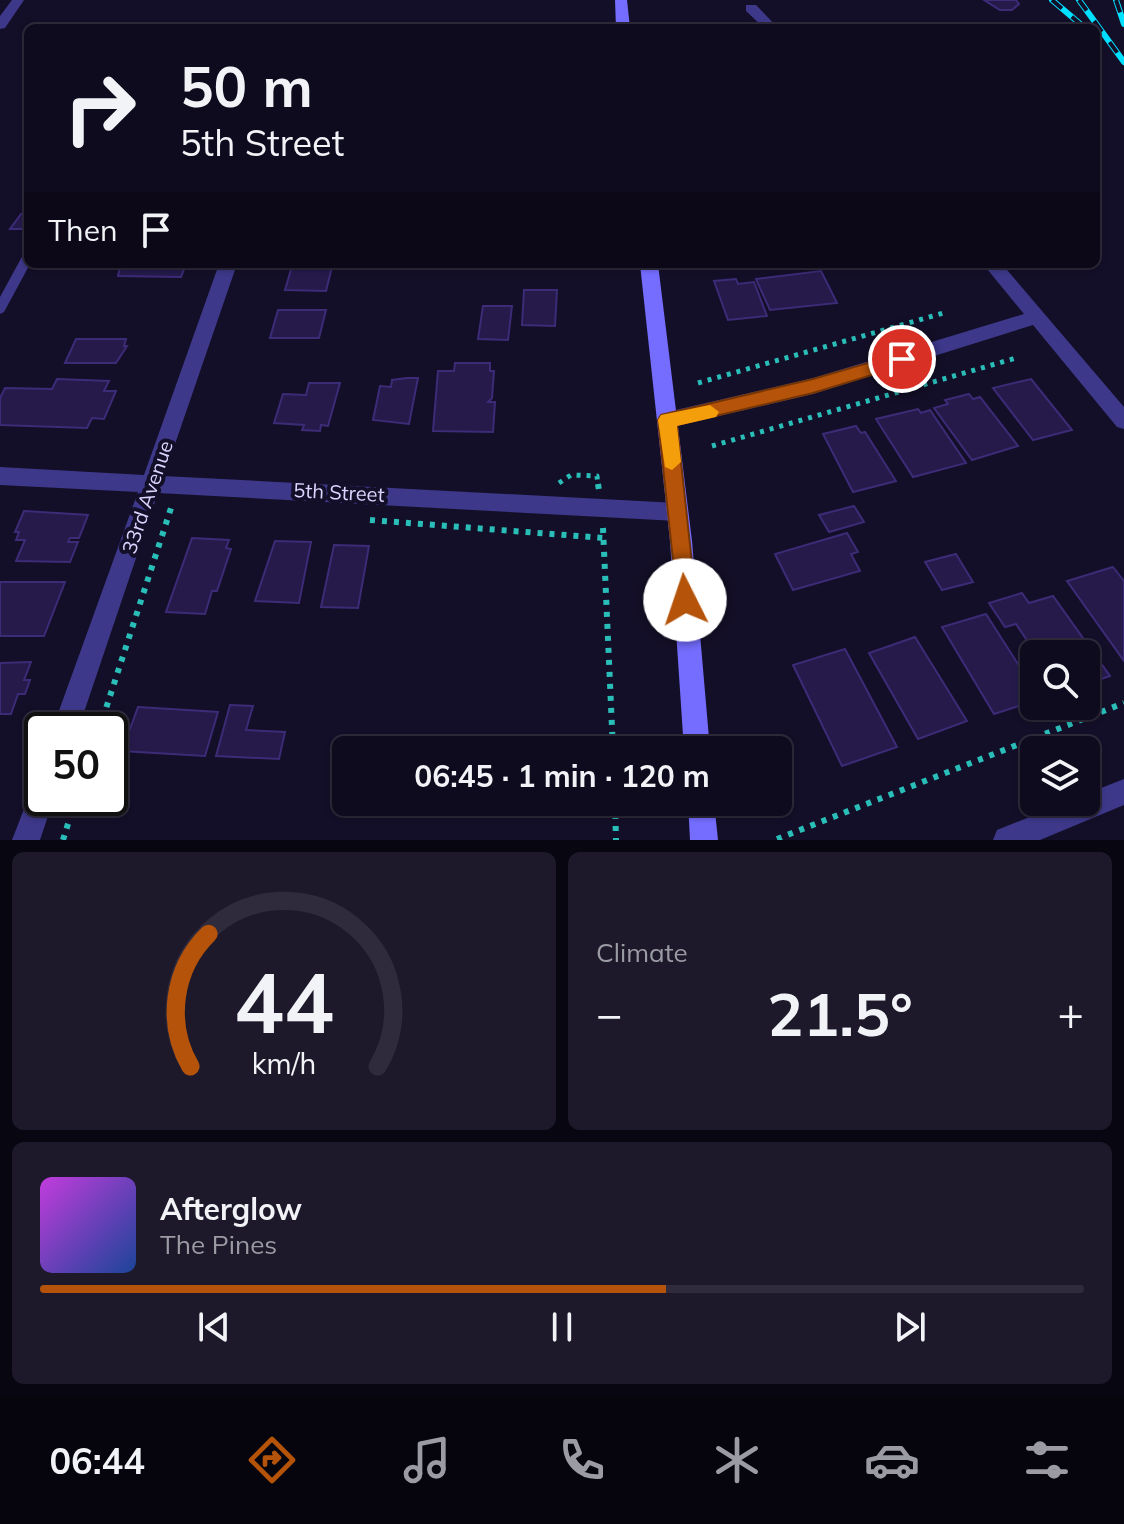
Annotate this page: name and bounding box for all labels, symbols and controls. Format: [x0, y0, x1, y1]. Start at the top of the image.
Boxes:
text: 50 m [180, 51, 313, 121]
icon: right [48, 56, 152, 160]
text: 5th Street [180, 120, 344, 165]
icon: arrive [134, 208, 178, 252]
text: Then [48, 211, 118, 249]
pin [868, 325, 936, 393]
icon: arrive [880, 337, 924, 381]
street label: 33rd Avenue [116, 437, 178, 557]
street label: 5th Street [293, 477, 385, 507]
position arrow [643, 558, 727, 642]
map controls [1020, 640, 1100, 816]
button: search [1020, 640, 1100, 720]
speed limit sign: 50 [24, 712, 128, 816]
button: layers [1020, 736, 1100, 816]
text: 06:45 · 1 min · 120 m [414, 757, 710, 795]
text: Climate [596, 936, 688, 969]
text: 44 [234, 949, 334, 1054]
text: 21.5° [767, 976, 913, 1051]
text: − [596, 986, 622, 1041]
text: + [1058, 986, 1084, 1041]
text: km/h [252, 1045, 316, 1081]
text: Afterglow [160, 1190, 302, 1228]
text: The Pines [160, 1228, 277, 1261]
icon: previous [192, 1305, 236, 1349]
icon: pause [540, 1305, 584, 1349]
icon: next [888, 1305, 932, 1349]
icon: directions [244, 1432, 300, 1488]
icon: music [399, 1432, 455, 1488]
icon: phone [554, 1432, 610, 1488]
icon: climate [709, 1432, 765, 1488]
icon: car [864, 1432, 920, 1488]
icon: filters [1019, 1432, 1075, 1488]
text: 06:44 [49, 1438, 145, 1483]

